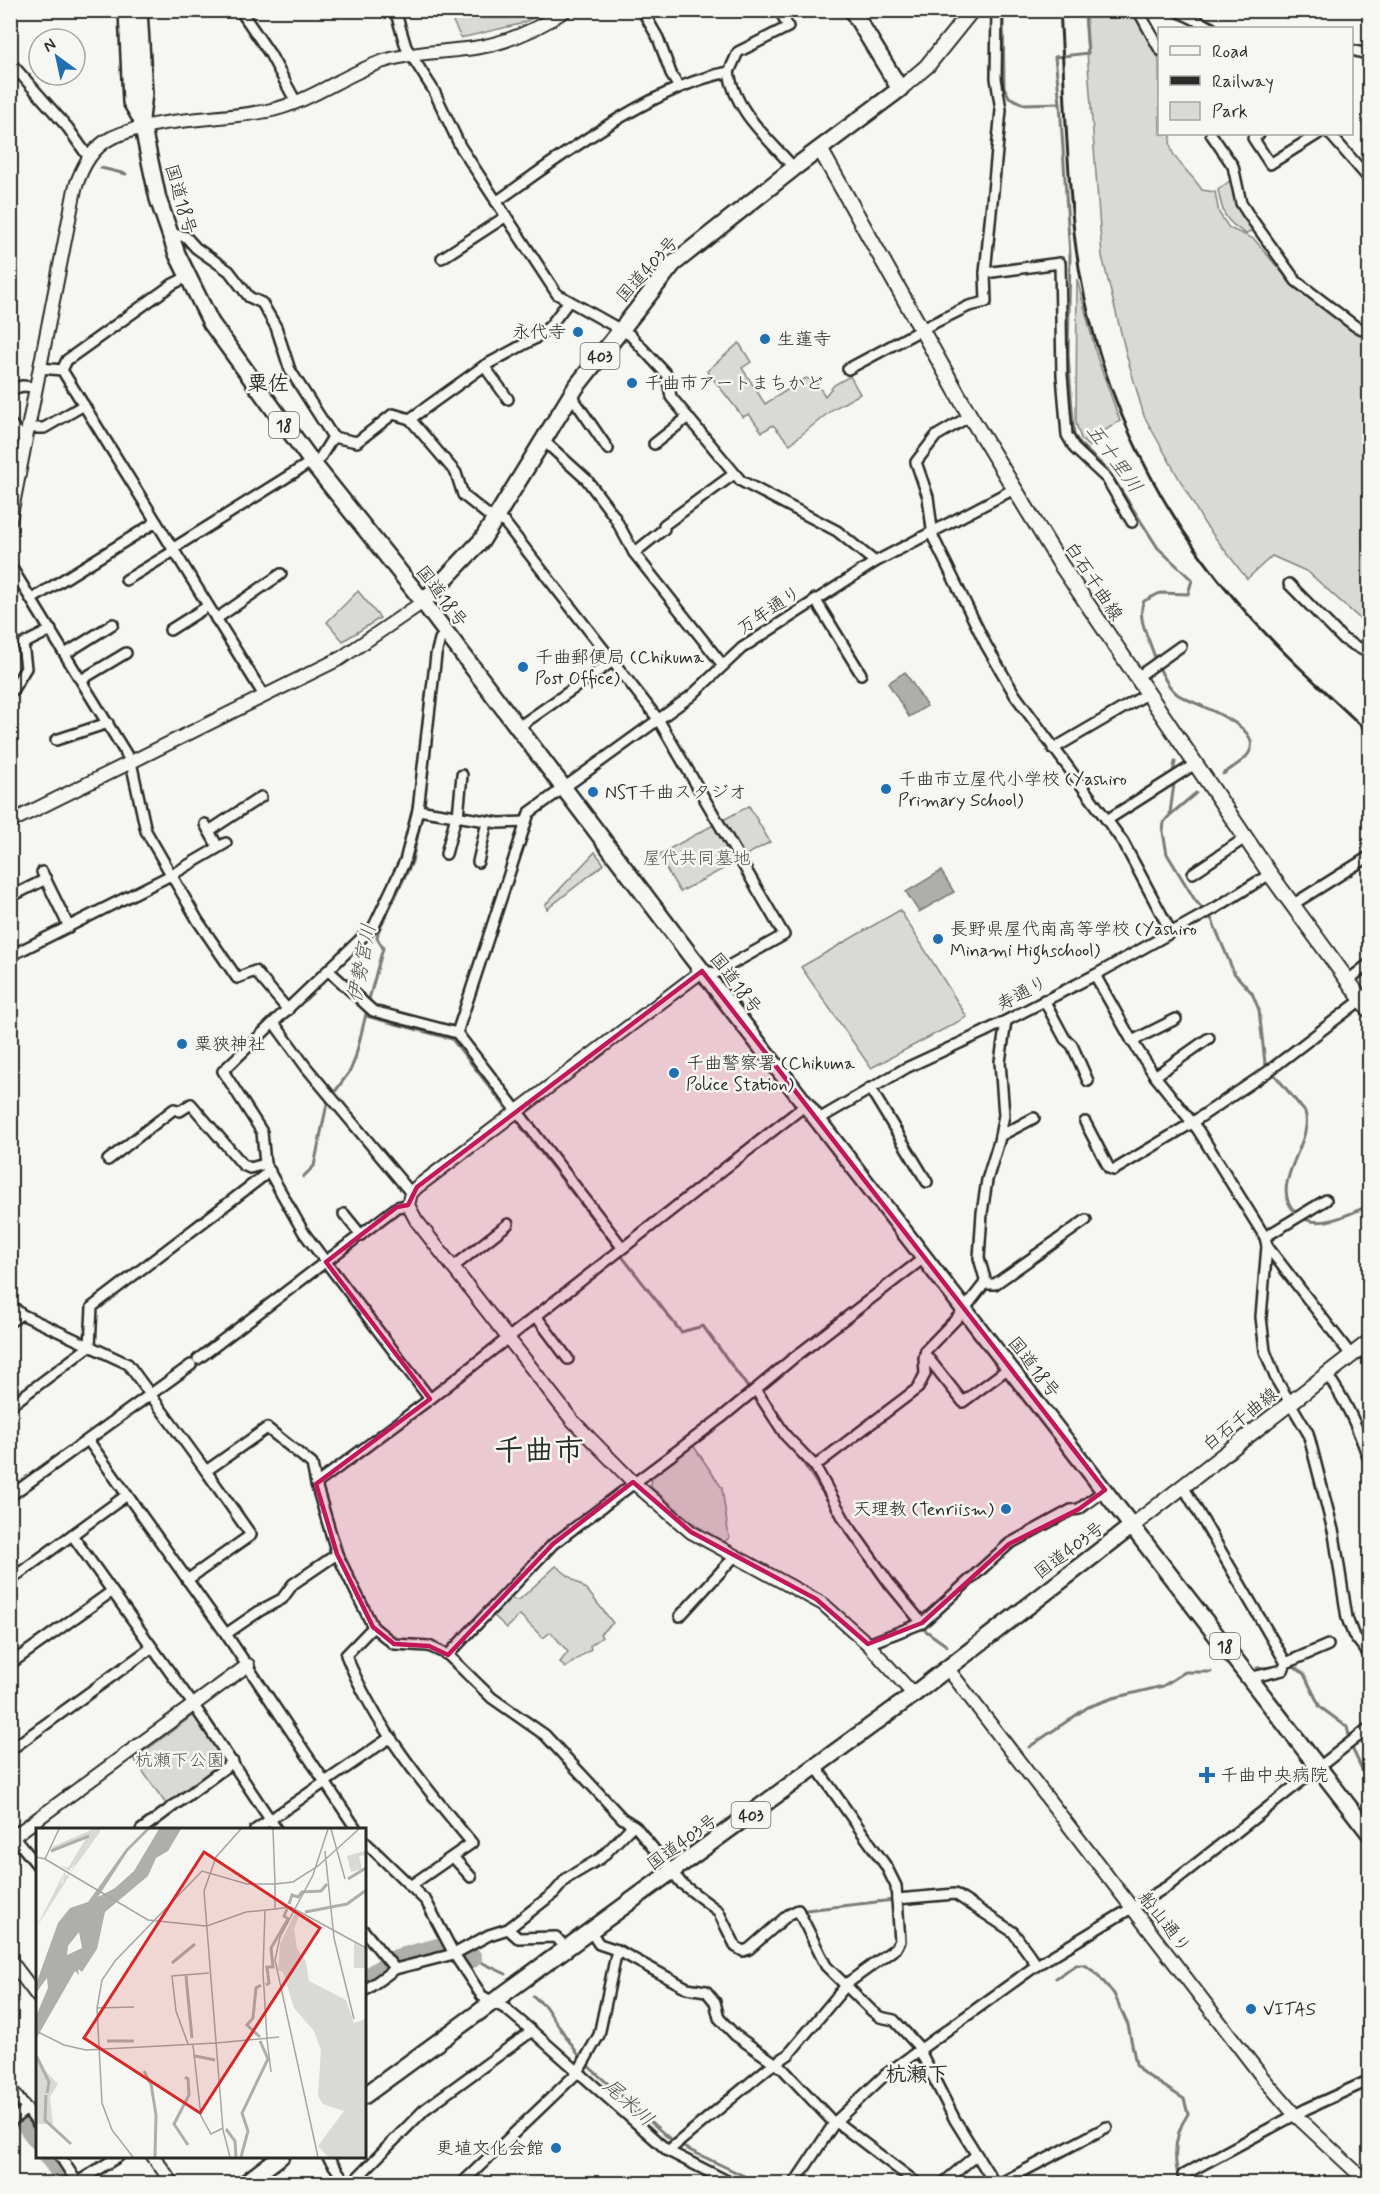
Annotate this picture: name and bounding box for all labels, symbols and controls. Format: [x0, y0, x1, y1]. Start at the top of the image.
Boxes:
north arrow [27, 27, 87, 87]
legend [1158, 27, 1353, 135]
text: N [39, 34, 60, 57]
text: Road [1212, 40, 1248, 64]
text: Railway [1212, 70, 1274, 94]
text: Park [1212, 100, 1248, 124]
street label: 国道18号 [159, 161, 201, 237]
street label: 国道403号 [611, 231, 684, 308]
place label: 永代寺 [512, 321, 566, 345]
marker: 永代寺 [571, 325, 585, 339]
place label: 生蓮寺 [777, 328, 831, 352]
marker: 生蓮寺 [758, 332, 772, 346]
road number: 403 [580, 343, 620, 369]
district label: 粟佐 [247, 370, 289, 398]
place label: 千曲市アートまちかど [644, 372, 823, 396]
marker: 千曲市アートまちかど [625, 376, 639, 390]
road number: 18 [269, 412, 299, 438]
water label: 五十里川 [1079, 419, 1148, 499]
street label: 白石千曲線 [1059, 537, 1128, 626]
street label: 国道18号 [410, 561, 472, 633]
street label: 万年通り [733, 581, 806, 641]
place label: 千曲郵便局 (Chikuma Post Office) [535, 646, 704, 691]
marker: 千曲郵便局 (Chikuma Post Office) [516, 660, 530, 674]
place label: 千曲市立屋代小学校 (Yashiro Primary School) [898, 768, 1127, 813]
place label: NST千曲スタジオ [605, 781, 746, 805]
marker: 千曲市立屋代小学校 (Yashiro Primary School) [879, 782, 893, 796]
marker: NST千曲スタジオ [586, 785, 600, 799]
park label: 屋代共同墓地 [643, 847, 751, 871]
place label: 長野県屋代南高等学校 (Yashiro Minami Highschool) [950, 918, 1197, 965]
water label: 伊勢宮川 [342, 921, 383, 1005]
marker: 長野県屋代南高等学校 (Yashiro Minami Highschool) [931, 932, 945, 946]
street label: 国道18号 [704, 948, 767, 1019]
street label: 寿通り [993, 971, 1052, 1017]
place label: 粟狹神社 [194, 1033, 266, 1057]
marker: 粟狹神社 [175, 1037, 189, 1051]
place label: 千曲警察署 (Chikuma Police Station) [686, 1052, 855, 1097]
marker: 千曲警察署 (Chikuma Police Station) [667, 1066, 681, 1080]
street label: 国道18号 [1002, 1332, 1065, 1403]
street label: 白石千曲線 [1198, 1383, 1283, 1457]
district label: 千曲市 [494, 1432, 584, 1471]
place label: 天理教 (Tenriism) [853, 1498, 995, 1522]
marker: 天理教 (Tenriism) [999, 1502, 1013, 1516]
street label: 国道403号 [1030, 1517, 1110, 1585]
road number: 18 [1210, 1633, 1240, 1659]
park label: 杭瀬下公園 [135, 1749, 225, 1773]
place label: 千曲中央病院 [1220, 1764, 1328, 1788]
marker: 千曲中央病院 [1198, 1766, 1216, 1784]
road number: 403 [732, 1802, 771, 1828]
street label: 国道403号 [642, 1809, 723, 1877]
inset map [36, 1828, 366, 2158]
street label: 船山通り [1133, 1887, 1196, 1958]
place label: VITAS [1263, 1998, 1316, 2022]
marker: VITAS [1244, 2002, 1258, 2016]
district label: 杭瀬下 [886, 2061, 949, 2089]
water label: 尾米川 [597, 2073, 659, 2133]
place label: 更埴文化会館 [436, 2137, 544, 2161]
marker: 更埴文化会館 [549, 2141, 563, 2155]

